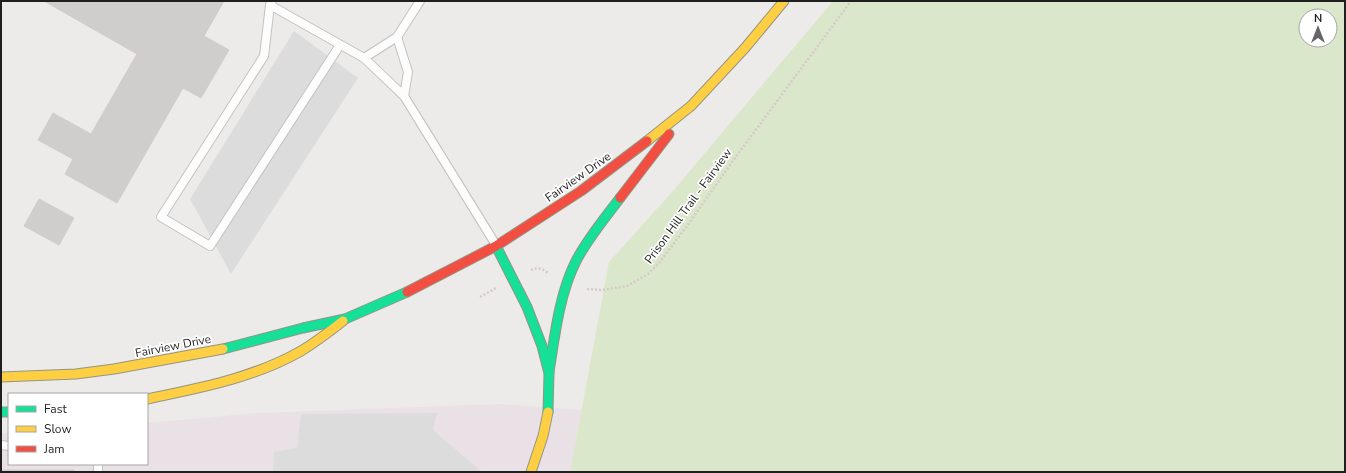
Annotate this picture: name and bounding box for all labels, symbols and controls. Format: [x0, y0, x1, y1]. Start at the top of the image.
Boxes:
north arrow [1298, 8, 1338, 48]
text: N [1314, 11, 1322, 26]
street label: Prison Hill Trail - Fairview [641, 145, 735, 267]
street label: Fairview Drive [542, 148, 614, 206]
street label: Fairview Drive [134, 331, 212, 361]
legend [8, 393, 148, 465]
text: Fast [44, 401, 67, 417]
text: Slow [44, 421, 72, 437]
text: Jam [43, 441, 65, 457]

